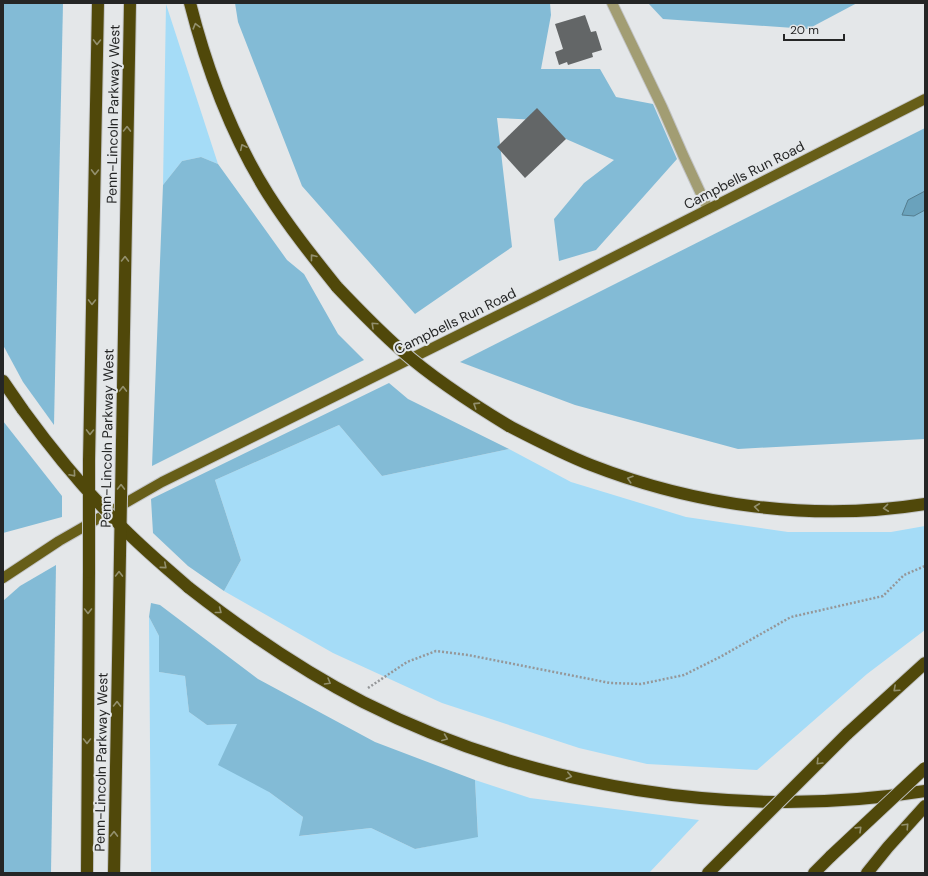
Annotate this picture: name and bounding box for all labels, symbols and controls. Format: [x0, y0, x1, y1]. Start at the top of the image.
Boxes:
scale bar [784, 16, 844, 42]
text: 20 m [790, 22, 819, 38]
one-way arrow [193, 23, 201, 30]
street label: Penn-Lincoln Parkway West [102, 24, 124, 204]
one-way arrow [93, 39, 101, 45]
one-way arrow [123, 126, 131, 132]
street label: Campbells Run Road [681, 137, 807, 213]
one-way arrow [240, 144, 248, 152]
one-way arrow [90, 169, 99, 175]
one-way arrow [311, 254, 318, 261]
one-way arrow [121, 256, 129, 262]
street label: Campbells Run Road [391, 284, 519, 358]
one-way arrow [88, 299, 96, 305]
one-way arrow [371, 322, 379, 330]
street label: Penn-Lincoln Parkway West [96, 348, 118, 528]
one-way arrow [118, 386, 127, 392]
one-way arrow [473, 402, 480, 410]
one-way arrow [86, 429, 94, 435]
one-way arrow [68, 469, 75, 477]
one-way arrow [626, 475, 633, 484]
one-way arrow [117, 484, 125, 490]
one-way arrow [753, 502, 760, 511]
one-way arrow [883, 504, 889, 513]
one-way arrow [159, 562, 167, 569]
one-way arrow [115, 571, 123, 577]
one-way arrow [214, 606, 221, 613]
one-way arrow [84, 608, 92, 614]
street label: Penn-Lincoln Parkway West [90, 672, 112, 852]
one-way arrow [324, 677, 331, 684]
one-way arrow [893, 685, 901, 692]
one-way arrow [113, 701, 121, 707]
one-way arrow [442, 733, 449, 741]
one-way arrow [83, 738, 91, 744]
one-way arrow [816, 757, 824, 765]
one-way arrow [566, 771, 572, 779]
one-way arrow [902, 824, 909, 831]
one-way arrow [854, 826, 862, 834]
one-way arrow [110, 831, 118, 837]

